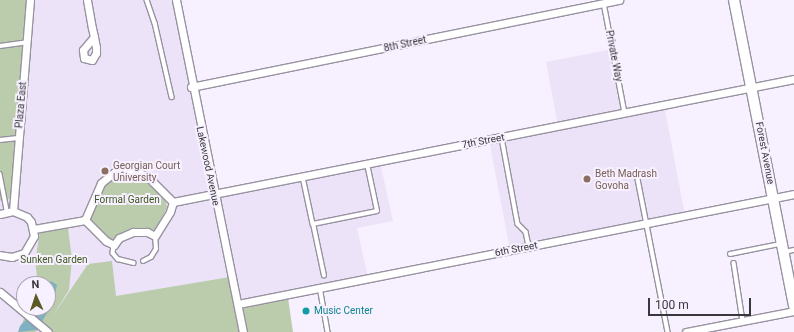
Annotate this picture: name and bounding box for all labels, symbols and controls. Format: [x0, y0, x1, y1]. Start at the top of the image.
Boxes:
street label: Private Way [603, 29, 625, 83]
street label: 8th Street [383, 34, 427, 54]
street label: Plaza East [13, 81, 29, 129]
street label: Forest Avenue [753, 121, 777, 185]
street label: Lakewood Avenue [194, 125, 222, 207]
street label: 7th Street [461, 131, 505, 151]
place label: Georgian Court University [113, 159, 180, 182]
marker: Georgian Court University [100, 166, 110, 176]
place label: Beth Madrash Govoha [595, 167, 657, 190]
marker: Beth Madrash Govoha [582, 174, 592, 184]
park label: Formal Garden [94, 194, 160, 206]
street label: 6th Street [494, 239, 538, 259]
park label: Sunken Garden [20, 254, 88, 266]
north arrow [16, 276, 56, 316]
text: N [31, 278, 40, 291]
scale bar [650, 290, 753, 316]
text: 100 m [655, 298, 689, 312]
place label: Music Center [314, 305, 373, 317]
marker: Music Center [301, 306, 311, 316]

